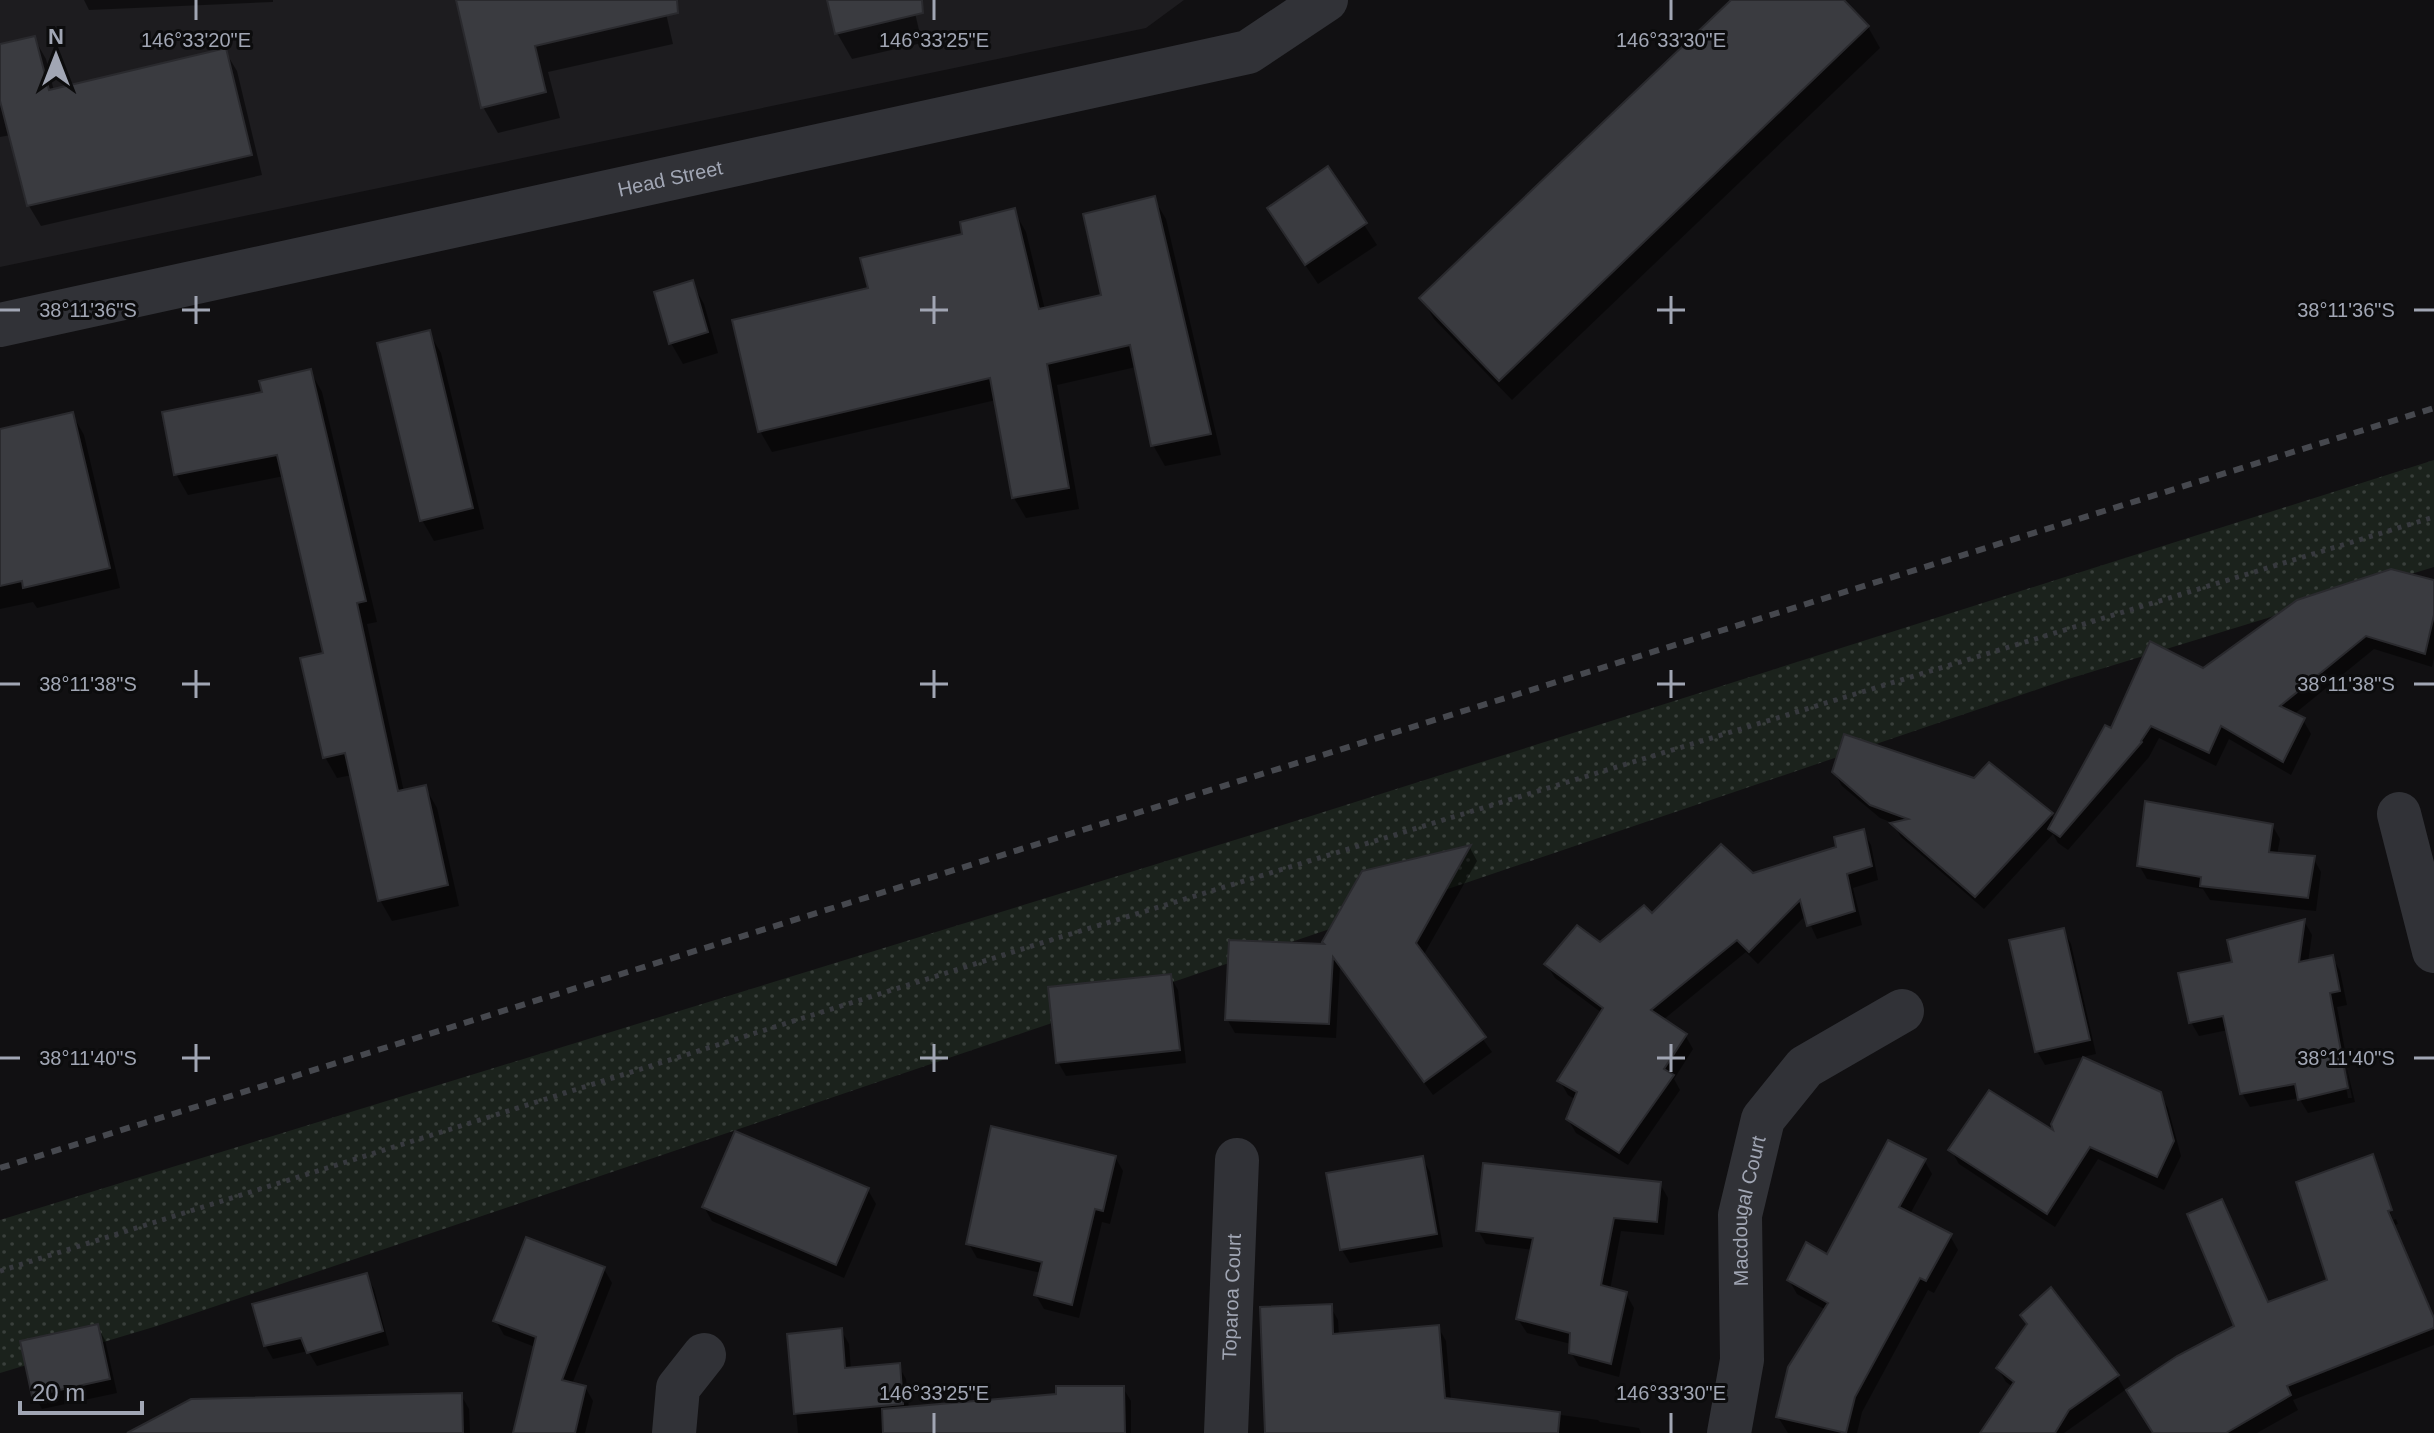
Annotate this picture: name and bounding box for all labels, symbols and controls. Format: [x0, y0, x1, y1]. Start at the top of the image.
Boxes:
north arrow [16, 16, 96, 96]
text: N [48, 24, 64, 49]
text: 146°33'20"E [141, 29, 251, 51]
text: 146°33'25"E [879, 29, 989, 51]
text: 146°33'30"E [1616, 29, 1726, 51]
street label: Head Street [616, 156, 725, 201]
text: 38°11'36"S [39, 299, 137, 321]
text: 38°11'36"S [2297, 299, 2395, 321]
text: 38°11'38"S [39, 673, 137, 695]
text: 38°11'38"S [2297, 673, 2395, 695]
text: 38°11'40"S [39, 1047, 137, 1069]
text: 38°11'40"S [2297, 1047, 2395, 1069]
street label: Macdougal Court [1729, 1133, 1770, 1286]
street label: Toparoa Court [1218, 1233, 1245, 1361]
scale bar [20, 1365, 142, 1415]
text: 20 m [32, 1379, 85, 1406]
text: 146°33'25"E [879, 1382, 989, 1404]
text: 146°33'30"E [1616, 1382, 1726, 1404]

